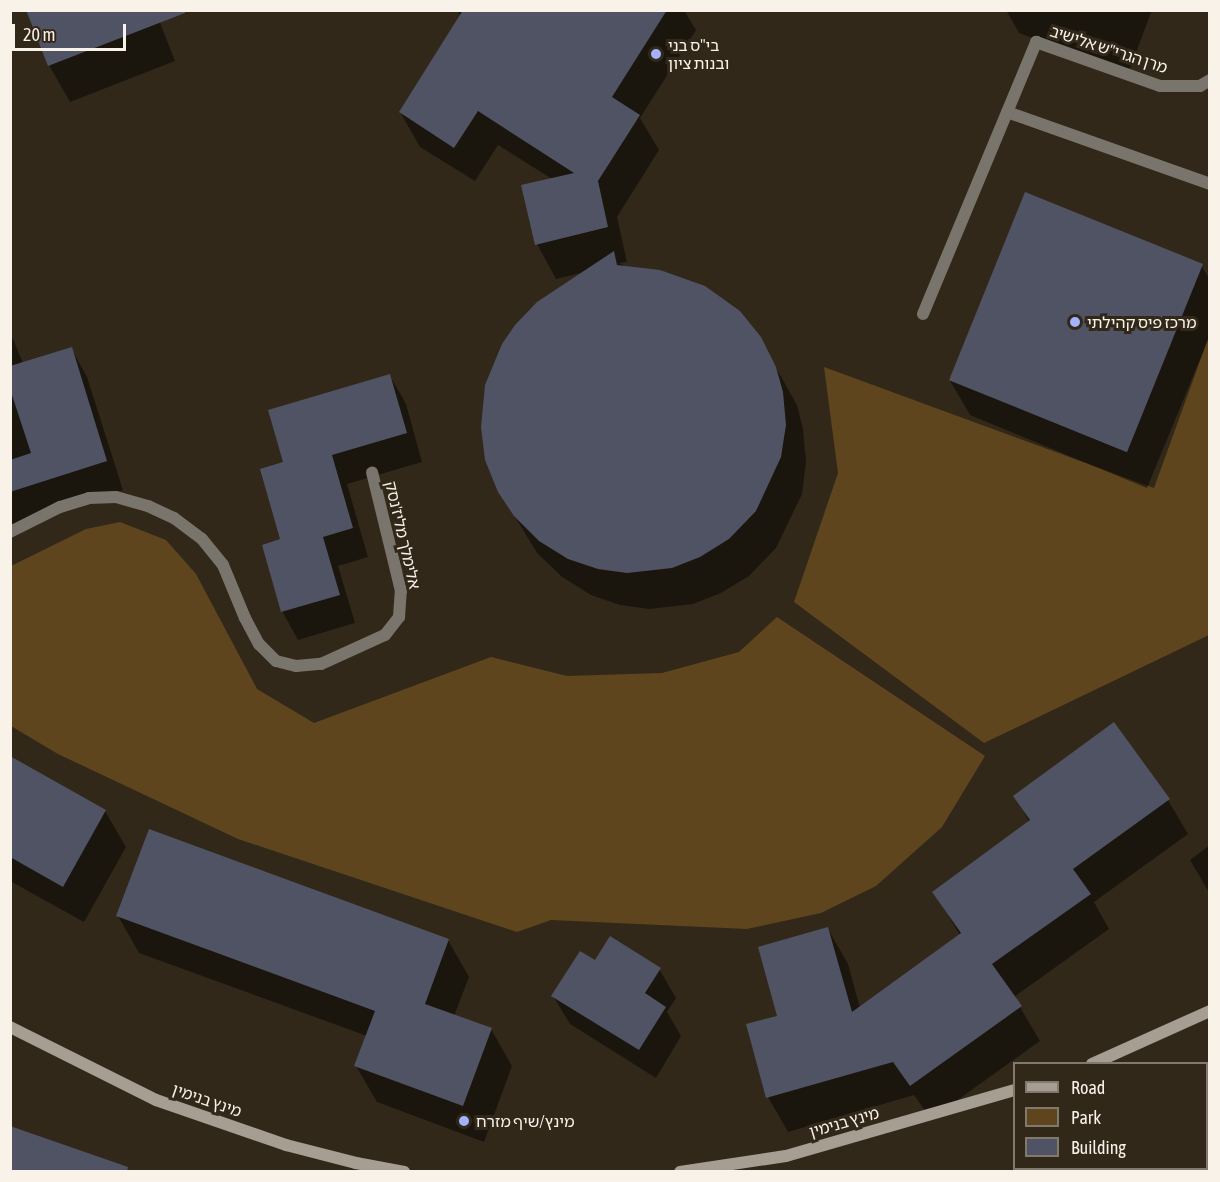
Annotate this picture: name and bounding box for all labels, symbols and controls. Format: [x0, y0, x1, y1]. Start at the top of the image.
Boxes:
scale bar [15, 12, 129, 50]
street label: מרן הגרי"ש אלישיב [1048, 21, 1170, 77]
text: 20 m [23, 24, 55, 45]
place label: בי"ס בני ובנות ציון [668, 35, 729, 73]
marker: בי"ס בני ובנות ציון [649, 47, 663, 61]
place label: מרכז פיס קהילתי [1087, 312, 1197, 332]
marker: מרכז פיס קהילתי [1068, 315, 1082, 329]
street label: אלימלך מליז'נסק [381, 479, 425, 591]
legend [1013, 1062, 1208, 1170]
text: Road [1071, 1077, 1105, 1098]
street label: מינץ בנימין [170, 1079, 244, 1121]
street label: מינץ בנימין [807, 1103, 881, 1141]
text: Park [1071, 1107, 1101, 1128]
place label: מינץ/שיף מזרח [476, 1111, 575, 1131]
marker: מינץ/שיף מזרח [457, 1114, 471, 1128]
text: Building [1071, 1137, 1126, 1158]

